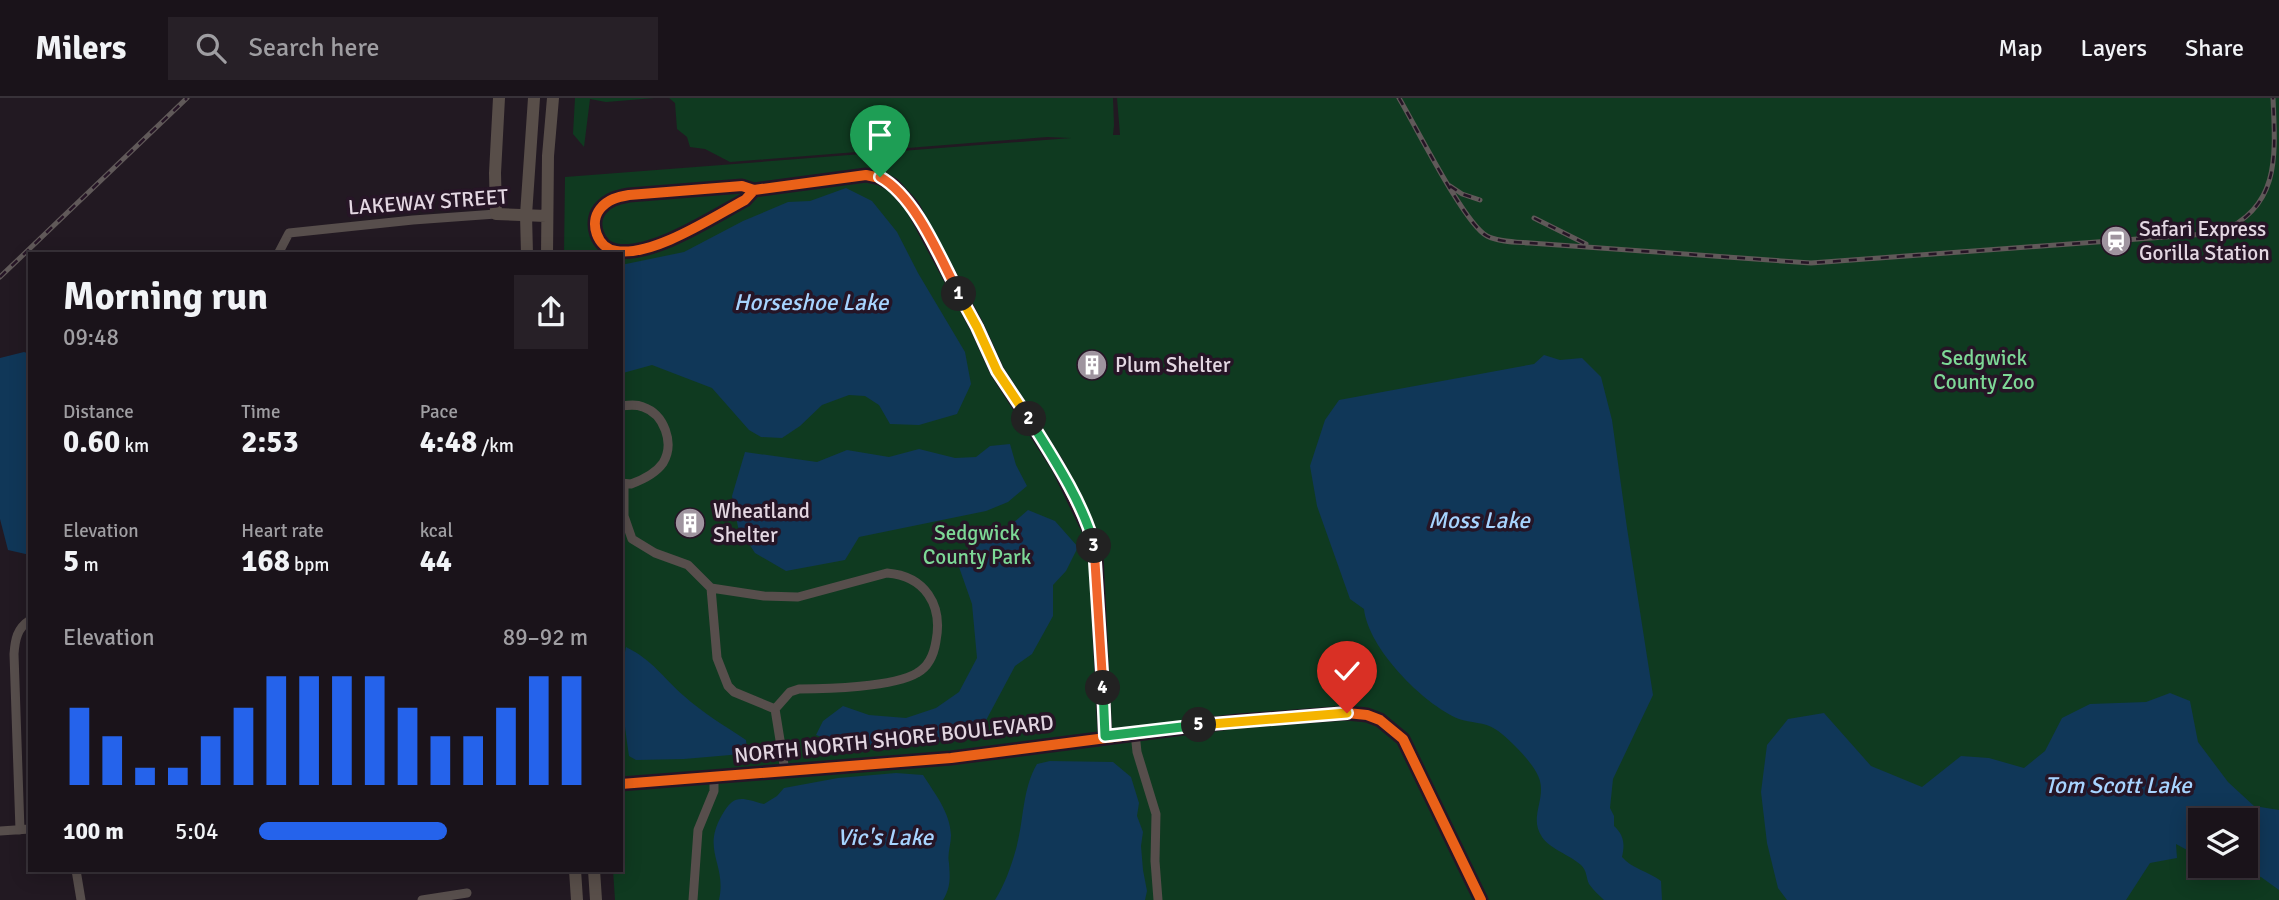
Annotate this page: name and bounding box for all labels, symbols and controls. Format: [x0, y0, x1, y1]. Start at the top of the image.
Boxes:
search box [168, 17, 658, 80]
text: Milers [35, 28, 126, 69]
icon: search [192, 29, 230, 67]
text: Search here [248, 32, 380, 64]
text: Map [1998, 33, 2043, 63]
text: Layers [2081, 33, 2147, 63]
text: Share [2185, 33, 2244, 63]
pin [850, 105, 910, 177]
icon: arrive [861, 116, 899, 154]
street label: LAKEWAY STREET [347, 183, 510, 221]
place label: Safari Express Gorilla Station [2139, 216, 2270, 266]
station icon: Safari Express Gorilla Station [2099, 224, 2133, 258]
text: Morning run [63, 273, 268, 320]
button: share [514, 275, 588, 349]
pin: 1 [942, 276, 976, 312]
text: 1 [953, 281, 964, 305]
water label: Horseshoe Lake [734, 288, 890, 317]
text: 09:48 [63, 323, 119, 352]
park label: Sedgwick County Zoo [1933, 345, 2035, 395]
building icon: Plum Shelter [1075, 348, 1109, 382]
place label: Plum Shelter [1115, 352, 1231, 378]
text: Distance [63, 400, 134, 424]
text: Time [241, 400, 280, 424]
text: Pace [420, 400, 458, 424]
pin: 2 [1012, 402, 1046, 436]
text: 2 [1023, 406, 1034, 430]
text: 0.60 [63, 424, 120, 461]
text: 2:53 [241, 424, 299, 461]
text: 4:48 [420, 424, 477, 461]
text: km [120, 434, 149, 458]
text: /km [477, 434, 514, 458]
place label: Wheatland Shelter [713, 498, 810, 548]
building icon: Wheatland Shelter [673, 506, 707, 540]
water label: Moss Lake [1428, 506, 1531, 535]
text: Elevation [63, 519, 139, 543]
text: Heart rate [241, 519, 324, 543]
text: kcal [420, 519, 453, 543]
park label: Sedgwick County Park [923, 520, 1032, 570]
pin: 3 [1076, 528, 1112, 564]
text: 3 [1088, 533, 1099, 557]
text: 5 [63, 543, 79, 580]
text: 168 [241, 543, 290, 580]
text: 44 [420, 543, 452, 580]
text: m [79, 553, 99, 577]
text: bpm [290, 553, 329, 577]
text: Elevation [63, 623, 155, 652]
text: 89–92 m [503, 623, 588, 652]
pin [1317, 641, 1377, 713]
icon: check [1328, 652, 1366, 690]
pin: 4 [1086, 670, 1120, 706]
text: 4 [1097, 675, 1108, 699]
pin: 5 [1182, 708, 1216, 742]
street label: NORTH NORTH SHORE BOULEVARD [733, 709, 1055, 769]
text: 5 [1193, 712, 1204, 736]
water label: Tom Scott Lake [2044, 771, 2193, 800]
map controls [2188, 808, 2258, 878]
button: layers [2188, 808, 2258, 878]
text: 100 m [63, 817, 124, 846]
text: 5:04 [175, 817, 218, 846]
water label: Vic's Lake [837, 823, 935, 852]

